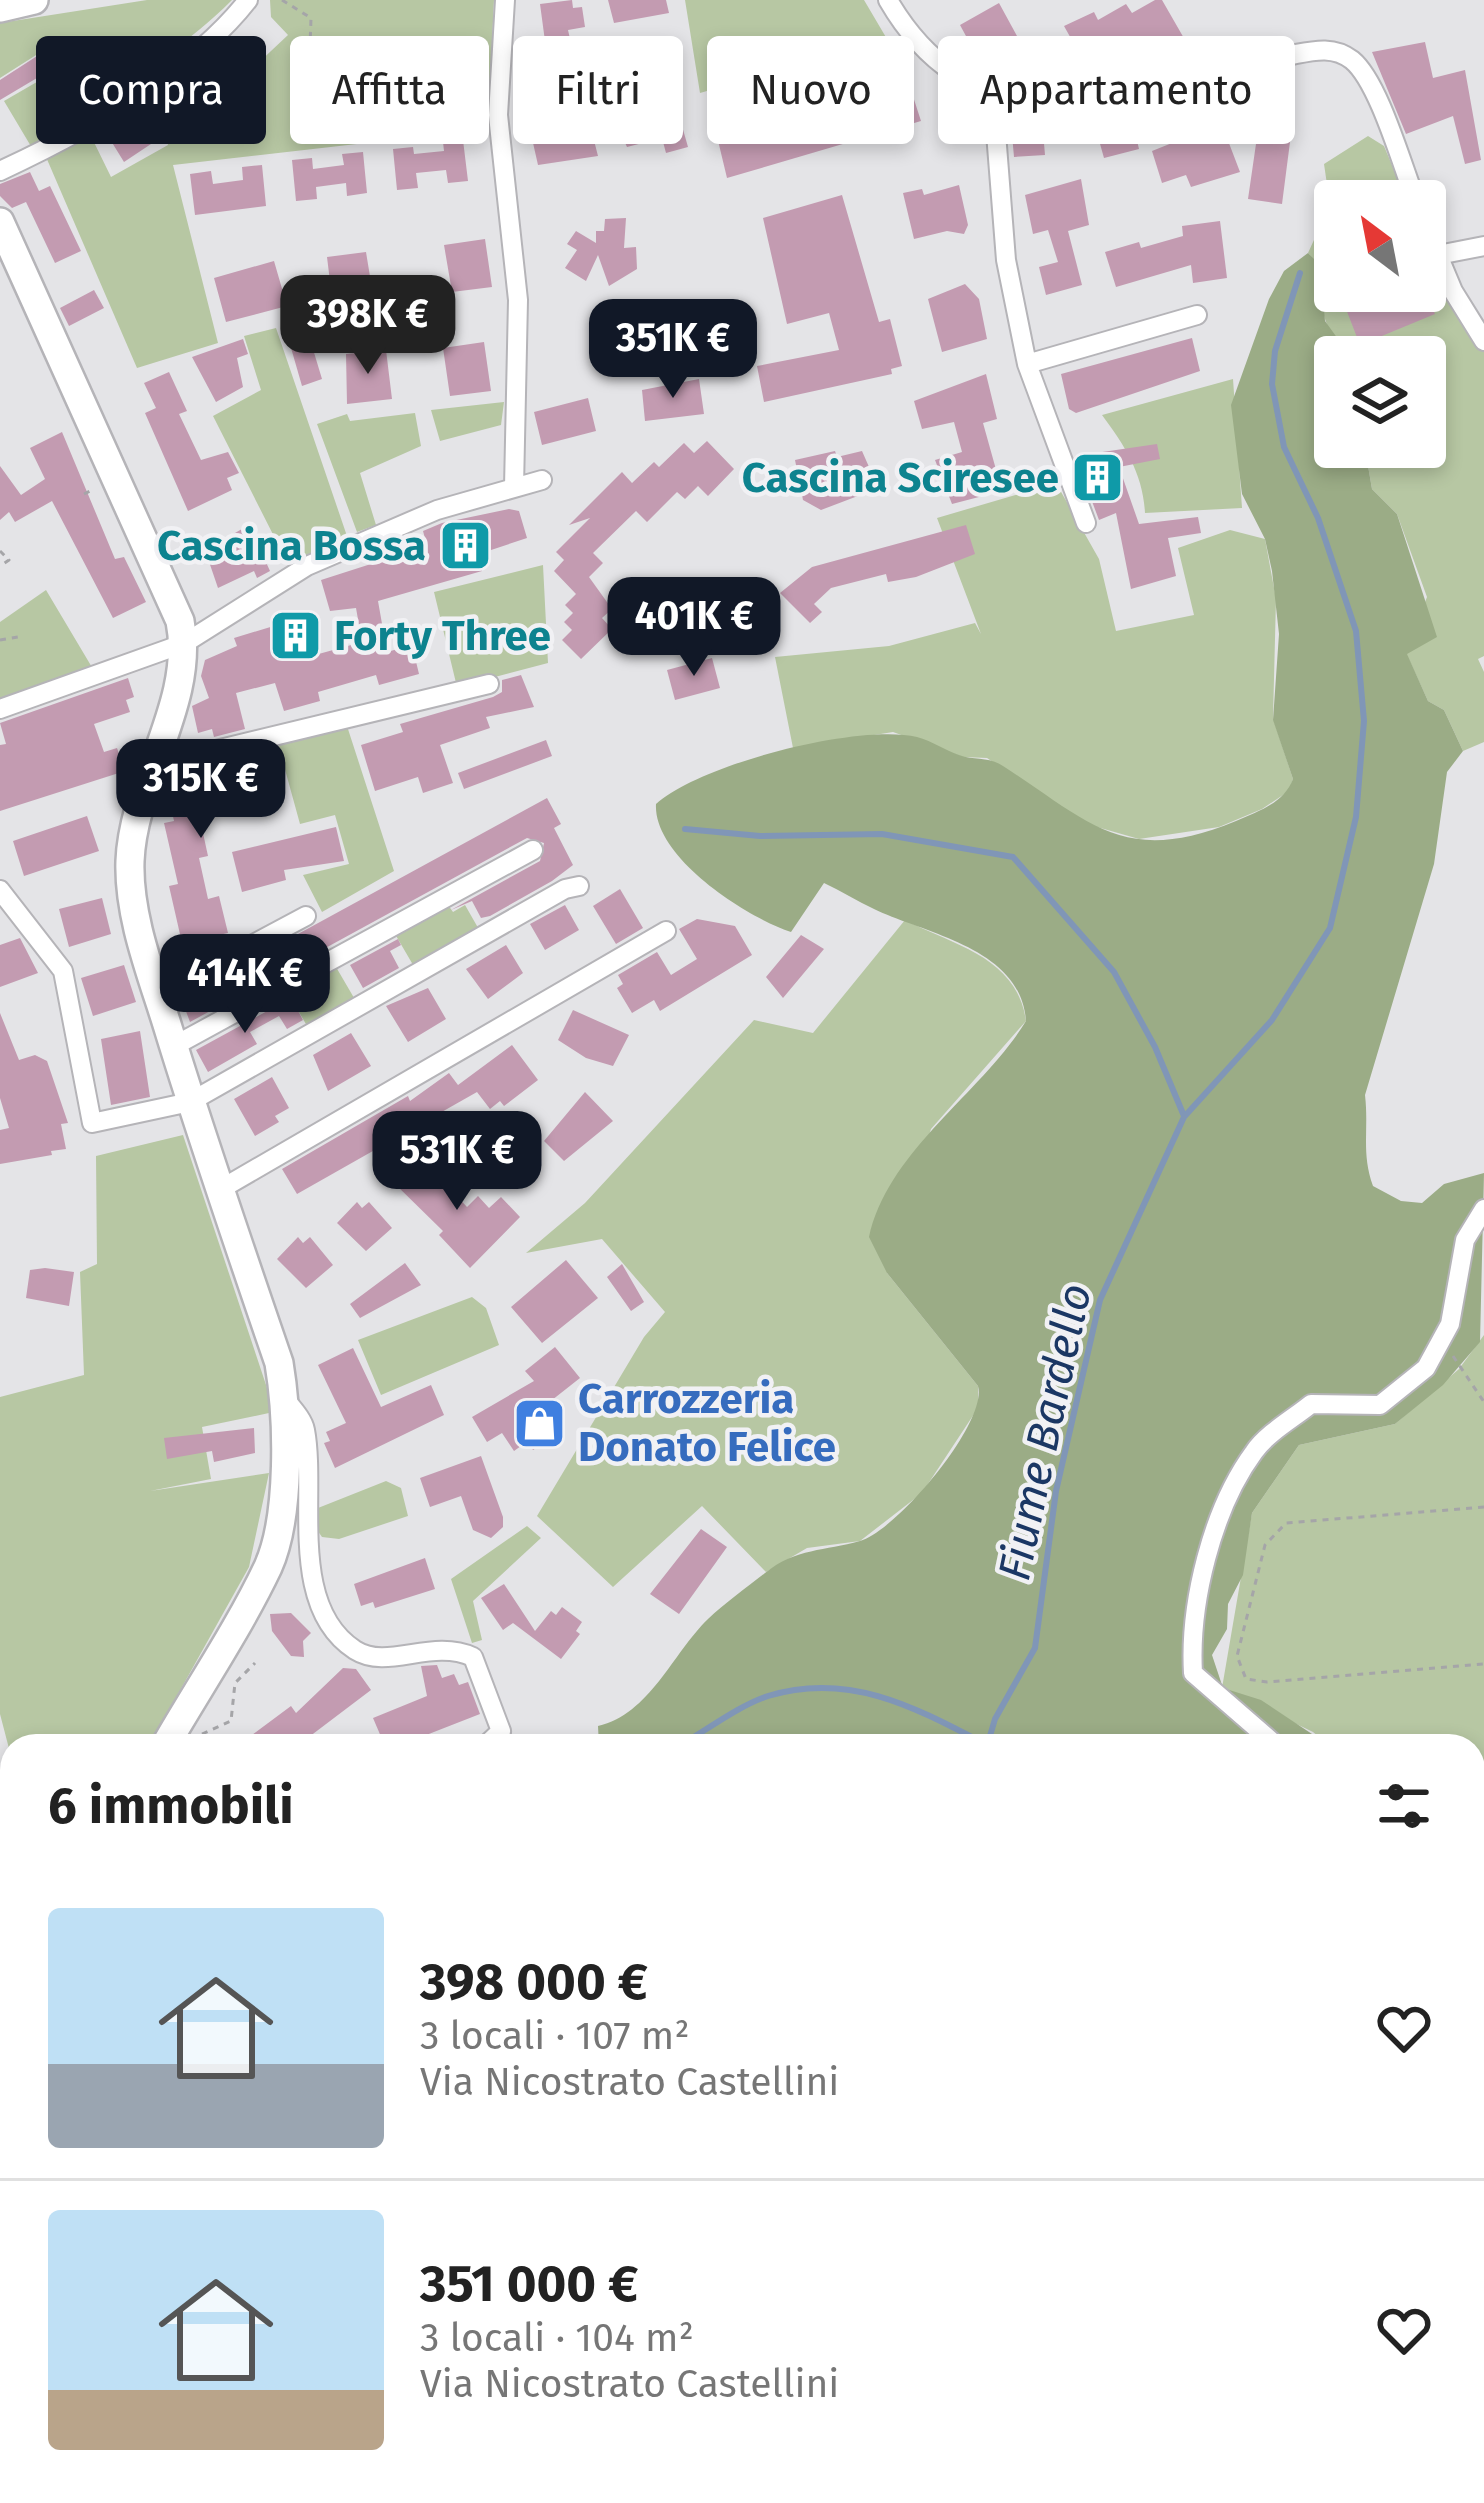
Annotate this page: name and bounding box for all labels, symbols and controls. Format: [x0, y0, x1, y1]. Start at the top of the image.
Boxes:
chip: Compra [36, 36, 266, 144]
chip: Affitta [290, 36, 489, 144]
chip: Filtri [513, 36, 683, 144]
chip: Nuovo [707, 36, 914, 144]
chip: Appartamento [938, 36, 1295, 144]
north arrow [1314, 180, 1446, 312]
map controls [1314, 180, 1446, 468]
pin: 398K € [270, 275, 466, 377]
text: 398K € [307, 291, 429, 337]
pin: 351K € [575, 299, 771, 401]
text: 351K € [616, 315, 730, 361]
button: layers [1314, 336, 1446, 468]
building icon: Cascina Sciresee [1070, 450, 1126, 506]
place label: Cascina Sciresee [742, 453, 1059, 503]
building icon: Cascina Bossa [437, 518, 493, 574]
place label: Cascina Bossa [157, 521, 426, 571]
pin: 401K € [596, 577, 792, 679]
text: 401K € [634, 593, 754, 639]
building icon: Forty Three [267, 608, 323, 664]
place label: Forty Three [334, 611, 551, 661]
pin: 315K € [103, 739, 299, 841]
text: 315K € [143, 755, 259, 801]
pin: 414K € [147, 934, 343, 1036]
text: 414K € [187, 950, 303, 996]
pin: 531K € [359, 1111, 555, 1213]
text: 531K € [399, 1127, 515, 1173]
water label: Fiume Bardello [987, 1279, 1103, 1585]
place label: Carrozzeria Donato Felice [578, 1374, 836, 1472]
shop icon: Carrozzeria Donato Felice [511, 1395, 567, 1451]
icon: filters [1371, 1773, 1437, 1839]
text: 6 immobili [48, 1775, 294, 1837]
text: 398 000 € [420, 1951, 648, 2013]
icon: home [144, 1956, 288, 2100]
icon: heart [1371, 1995, 1437, 2061]
text: 3 locali · 107 m² [420, 2013, 690, 2059]
text: Via Nicostrato Castellini [420, 2059, 839, 2105]
text: 351 000 € [420, 2253, 638, 2315]
icon: home [144, 2258, 288, 2402]
icon: heart [1371, 2297, 1437, 2363]
text: 3 locali · 104 m² [420, 2315, 694, 2361]
text: Via Nicostrato Castellini [420, 2361, 839, 2407]

